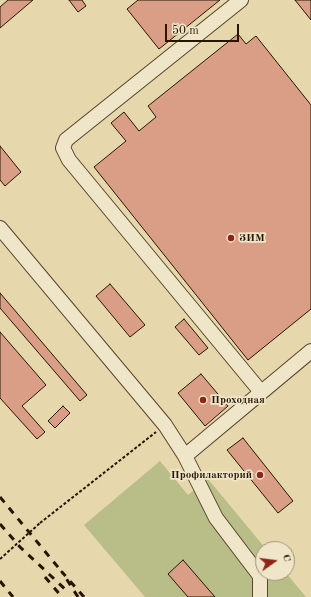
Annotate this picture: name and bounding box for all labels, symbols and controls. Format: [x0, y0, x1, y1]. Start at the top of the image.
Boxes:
scale bar [167, 16, 241, 42]
text: 50 m [172, 25, 199, 37]
place label: ЗИМ [239, 231, 265, 245]
marker: ЗИМ [226, 233, 236, 243]
place label: Проходная [211, 393, 265, 407]
marker: Проходная [198, 395, 208, 405]
place label: Профилакторий [171, 468, 252, 482]
marker: Профилакторий [255, 470, 265, 480]
north arrow [255, 541, 295, 581]
text: С [280, 553, 292, 563]

